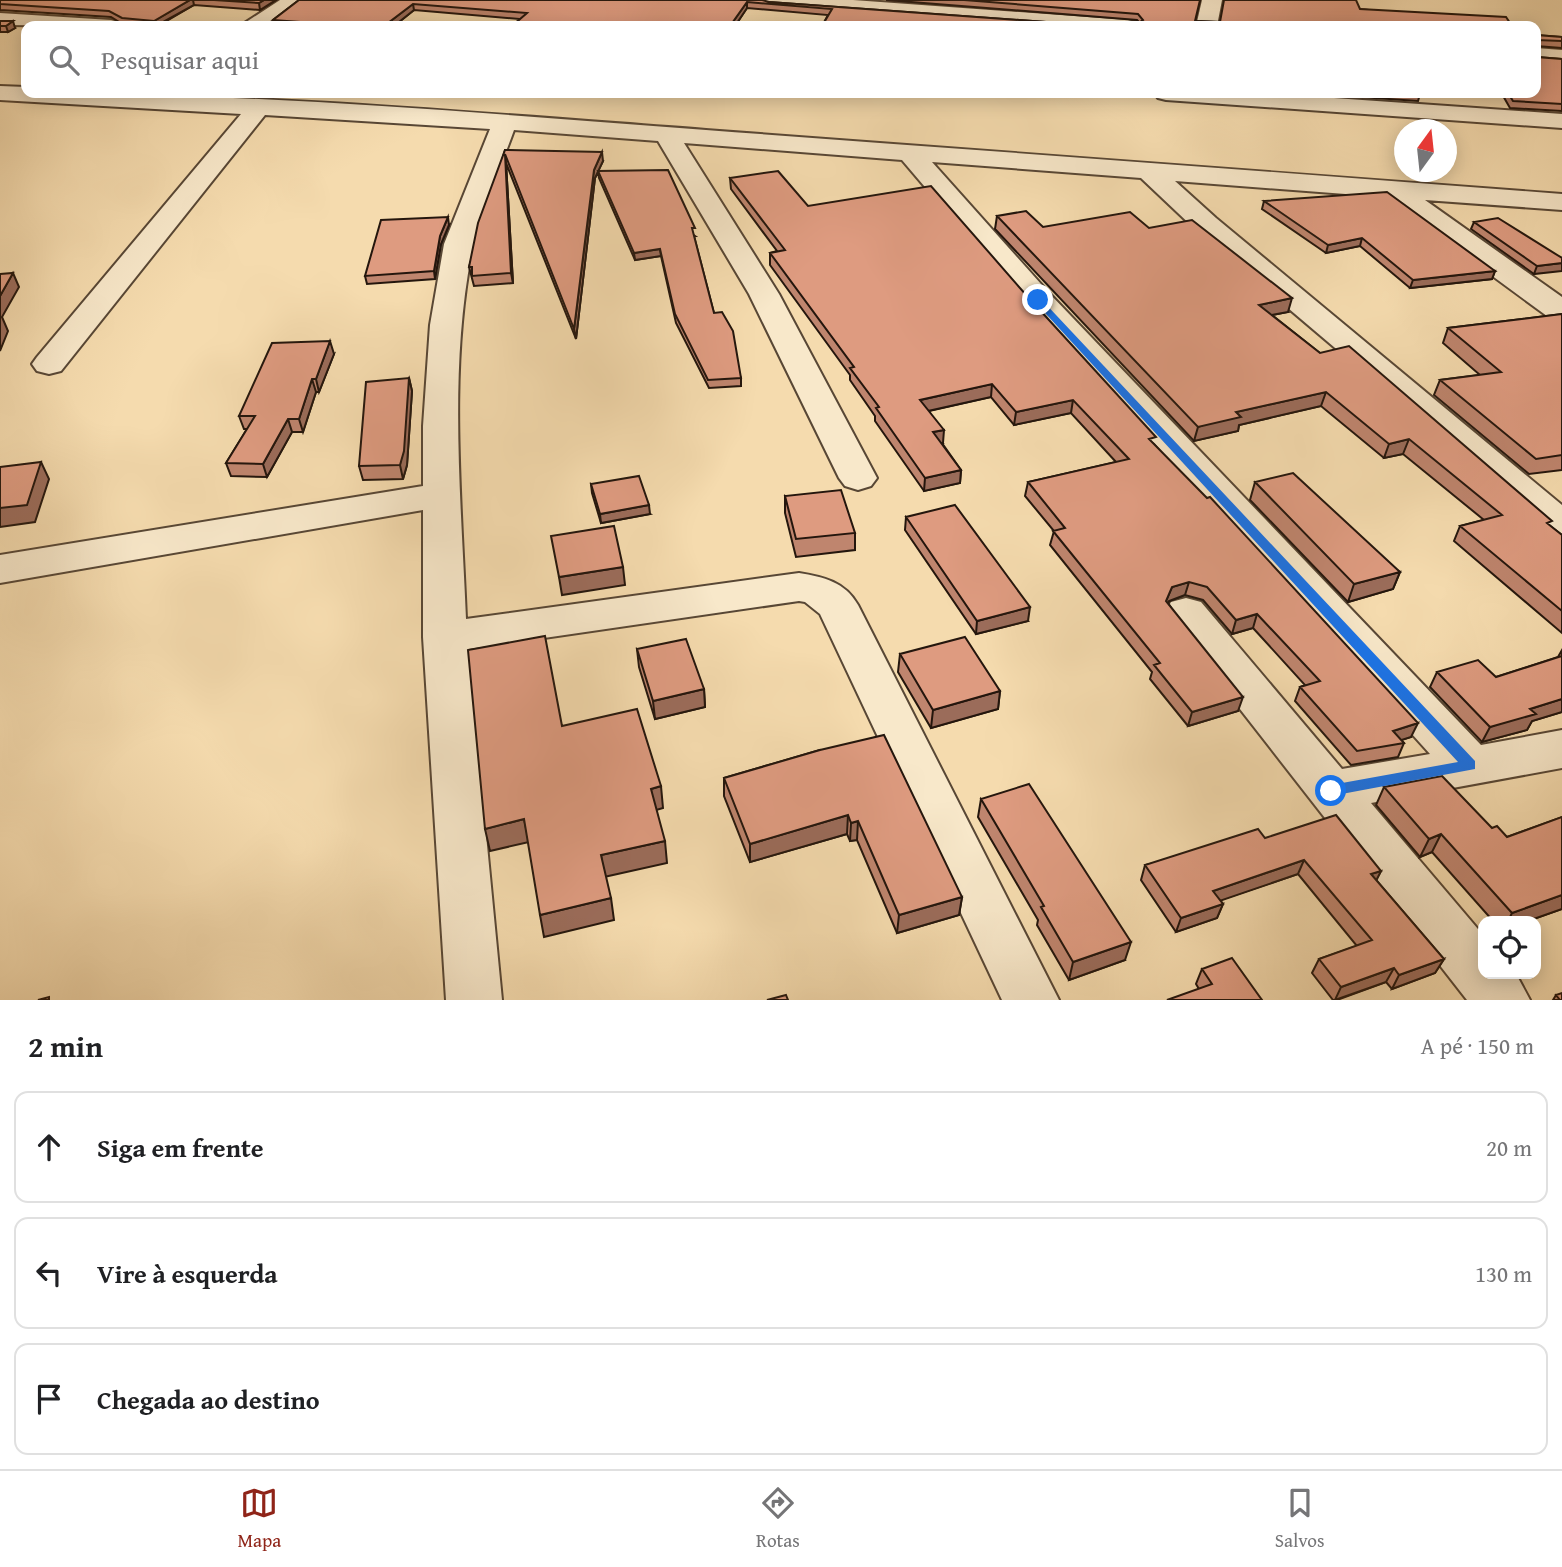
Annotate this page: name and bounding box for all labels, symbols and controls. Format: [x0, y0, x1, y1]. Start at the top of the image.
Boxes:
search box [21, 21, 1541, 98]
text: Pesquisar aqui [101, 40, 259, 79]
icon: search [45, 41, 83, 79]
north arrow [1394, 119, 1457, 182]
route end [1022, 284, 1053, 315]
route start [1315, 775, 1346, 806]
map controls [1478, 916, 1541, 979]
button: locate [1478, 916, 1541, 979]
text: 2 min [28, 1024, 103, 1068]
text: A pé · 150 m [1421, 1029, 1534, 1062]
icon: ahead [30, 1128, 68, 1166]
text: Siga em frente [97, 1128, 264, 1167]
text: 20 m [1486, 1131, 1532, 1164]
icon: left [30, 1254, 68, 1292]
text: Vire à esquerda [97, 1254, 278, 1293]
text: 130 m [1475, 1257, 1532, 1290]
icon: arrive [30, 1380, 68, 1418]
text: Chegada ao destino [97, 1380, 320, 1419]
tab: Mapa [237, 1484, 281, 1554]
tab: Rotas [756, 1484, 800, 1554]
tab: Salvos [1275, 1484, 1325, 1554]

